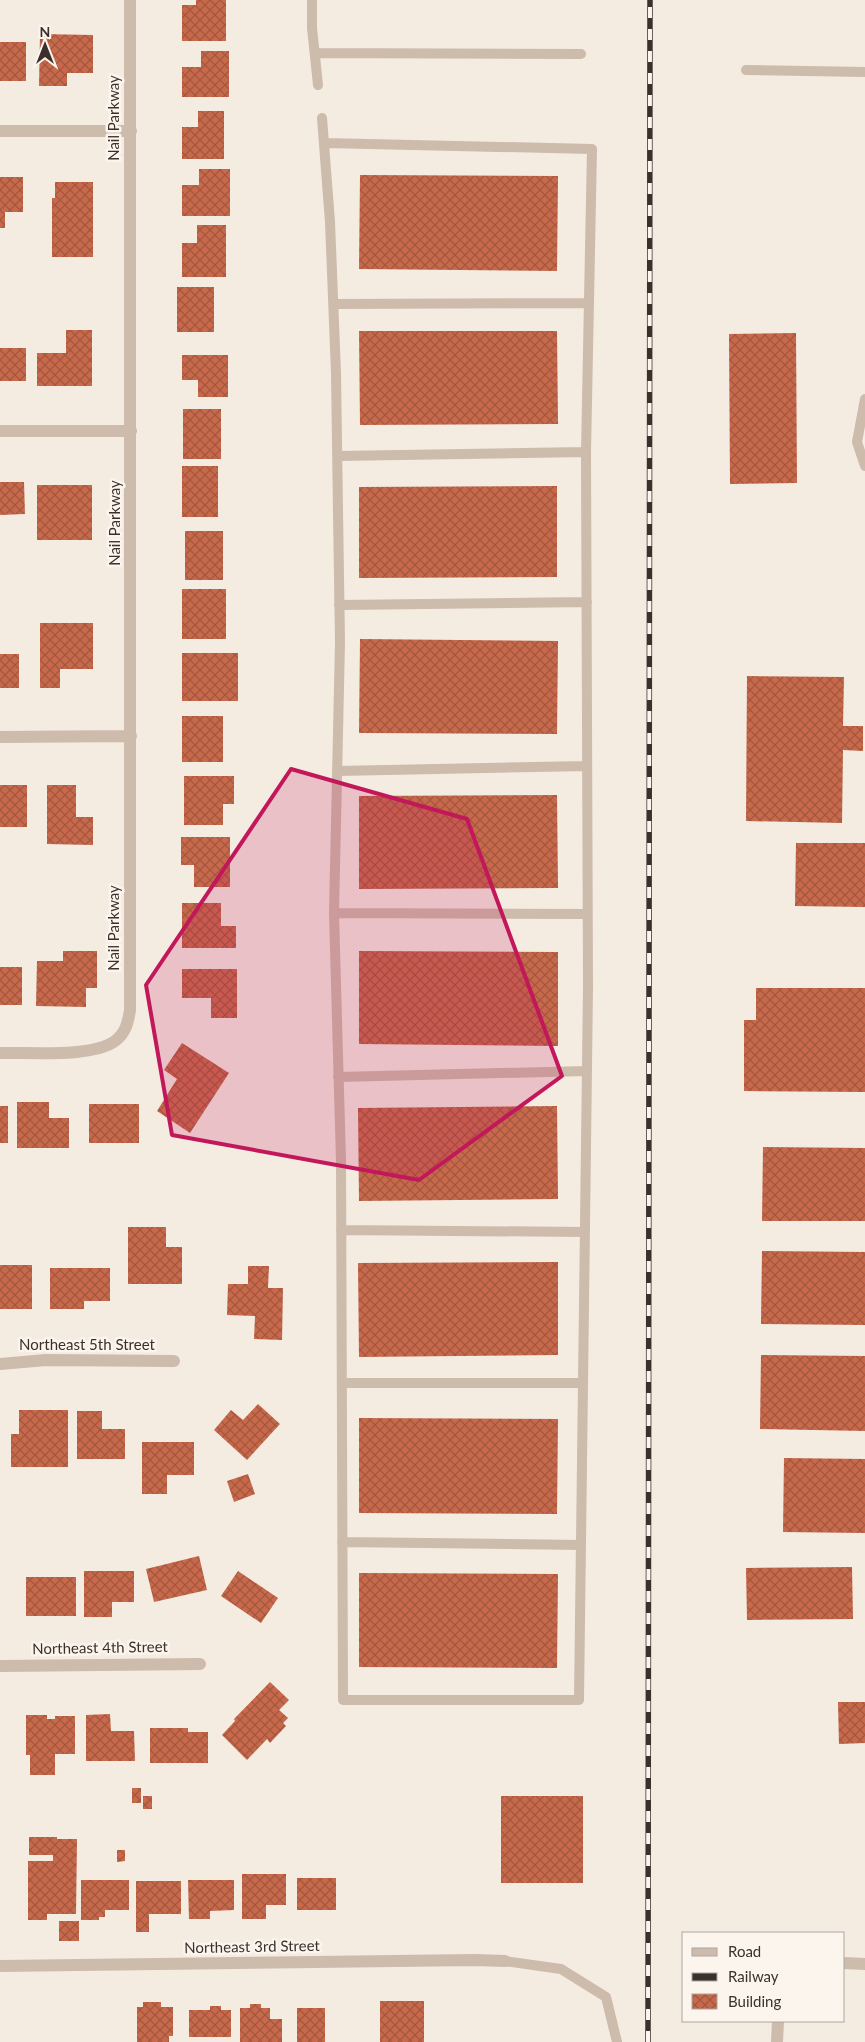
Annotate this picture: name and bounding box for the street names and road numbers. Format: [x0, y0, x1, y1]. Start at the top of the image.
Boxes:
street label: Nail Parkway [104, 75, 122, 161]
street label: Nail Parkway [105, 480, 123, 566]
street label: Nail Parkway [104, 885, 122, 971]
street label: Northeast 5th Street [19, 1335, 156, 1353]
street label: Northeast 4th Street [32, 1637, 169, 1657]
street label: Northeast 3rd Street [184, 1936, 321, 1956]

